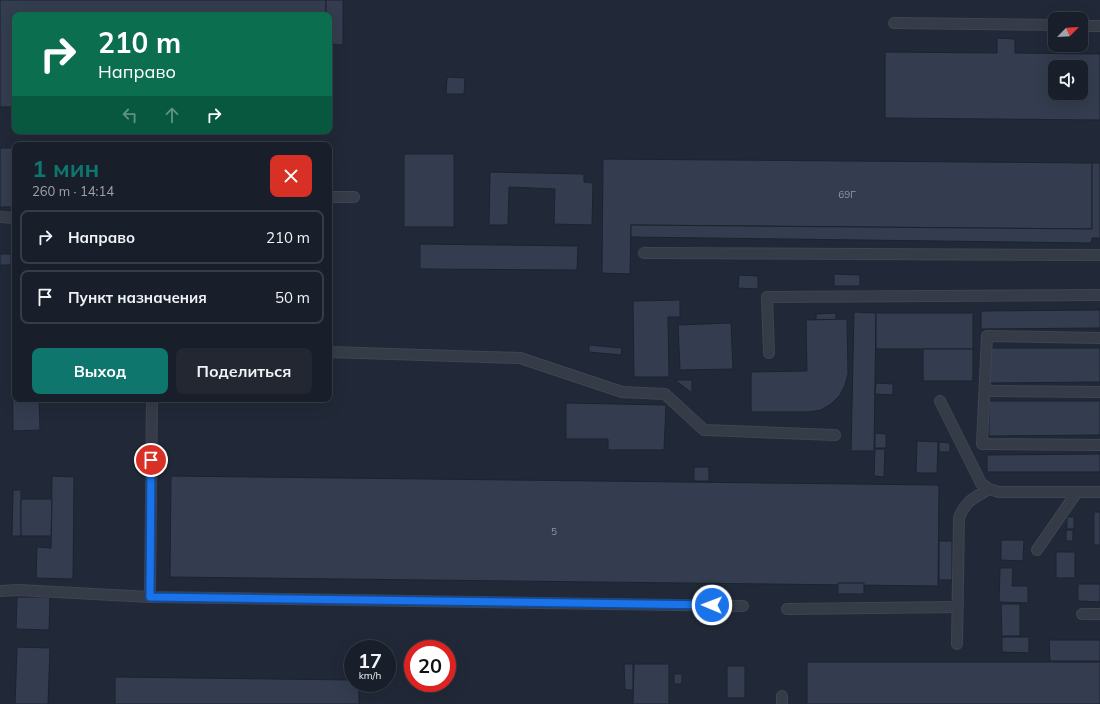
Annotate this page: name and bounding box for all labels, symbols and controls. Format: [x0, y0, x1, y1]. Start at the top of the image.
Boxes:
north arrow [1048, 12, 1088, 52]
map controls [1048, 12, 1088, 100]
text: 210 m [98, 25, 181, 60]
icon: right [32, 28, 84, 80]
text: Направо [98, 60, 176, 83]
button: sound [1048, 60, 1088, 100]
icon: left [119, 104, 141, 126]
icon: ahead [161, 104, 183, 126]
icon: right [203, 104, 225, 126]
text: 1 мин [32, 153, 99, 183]
button: close [270, 155, 312, 197]
text: 260 m · 14:14 [32, 183, 114, 199]
house number: 69Г [838, 188, 856, 201]
icon: right [34, 226, 56, 248]
text: Направо [68, 228, 135, 247]
text: 210 m [266, 228, 310, 247]
icon: arrive [34, 286, 56, 308]
text: Пункт назначения [68, 288, 207, 307]
text: 50 m [275, 288, 310, 307]
button: Выход [32, 348, 168, 394]
button: Поделиться [176, 348, 312, 394]
pin [134, 443, 168, 477]
icon: arrive [140, 449, 162, 471]
house number: 5 [551, 525, 557, 538]
position arrow [691, 584, 733, 626]
speed limit sign: 20 [404, 640, 456, 692]
text: 17 [358, 648, 382, 673]
text: km/h [359, 669, 381, 682]

